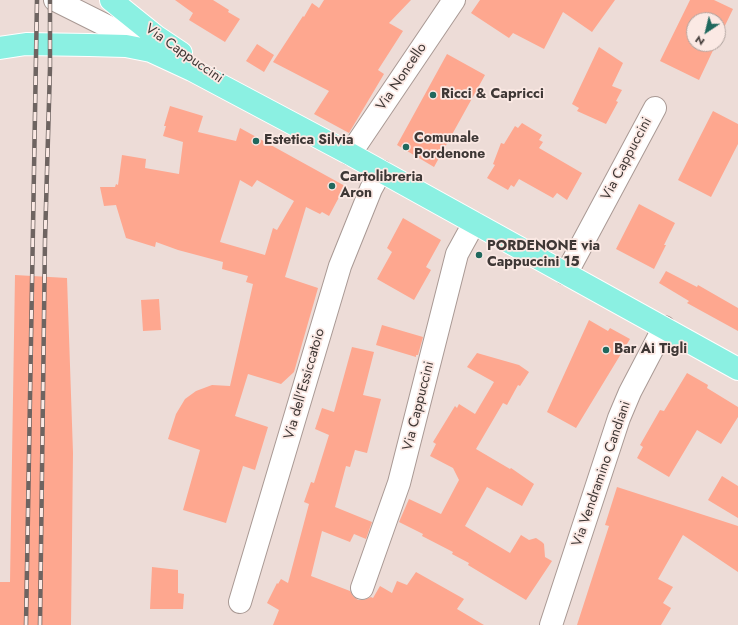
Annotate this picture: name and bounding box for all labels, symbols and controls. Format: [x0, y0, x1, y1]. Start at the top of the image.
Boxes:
north arrow [686, 12, 726, 52]
street label: Via Cappuccini [142, 21, 226, 87]
text: N [692, 32, 708, 50]
street label: Via Noncello [373, 40, 431, 114]
place label: Ricci & Capricci [441, 87, 544, 103]
marker: Ricci & Capricci [428, 90, 438, 100]
street label: Via Cappuccini [598, 115, 656, 203]
place label: Comunale Pordenone [414, 131, 485, 164]
place label: Estetica Silvia [264, 133, 353, 149]
marker: Estetica Silvia [251, 136, 261, 146]
marker: Comunale Pordenone [401, 142, 411, 152]
place label: Cartolibreria Aron [340, 170, 423, 202]
marker: Cartolibreria Aron [327, 181, 337, 191]
place label: PORDENONE via Cappuccini 15 [487, 239, 600, 272]
marker: PORDENONE via Cappuccini 15 [474, 250, 484, 260]
street label: Via dell'Essiccatoio [281, 327, 329, 441]
place label: Bar Ai Tigli [614, 342, 687, 358]
marker: Bar Ai Tigli [601, 345, 611, 355]
street label: Via Cappuccini [400, 360, 438, 452]
street label: Via Vendramino Candiani [569, 399, 635, 549]

